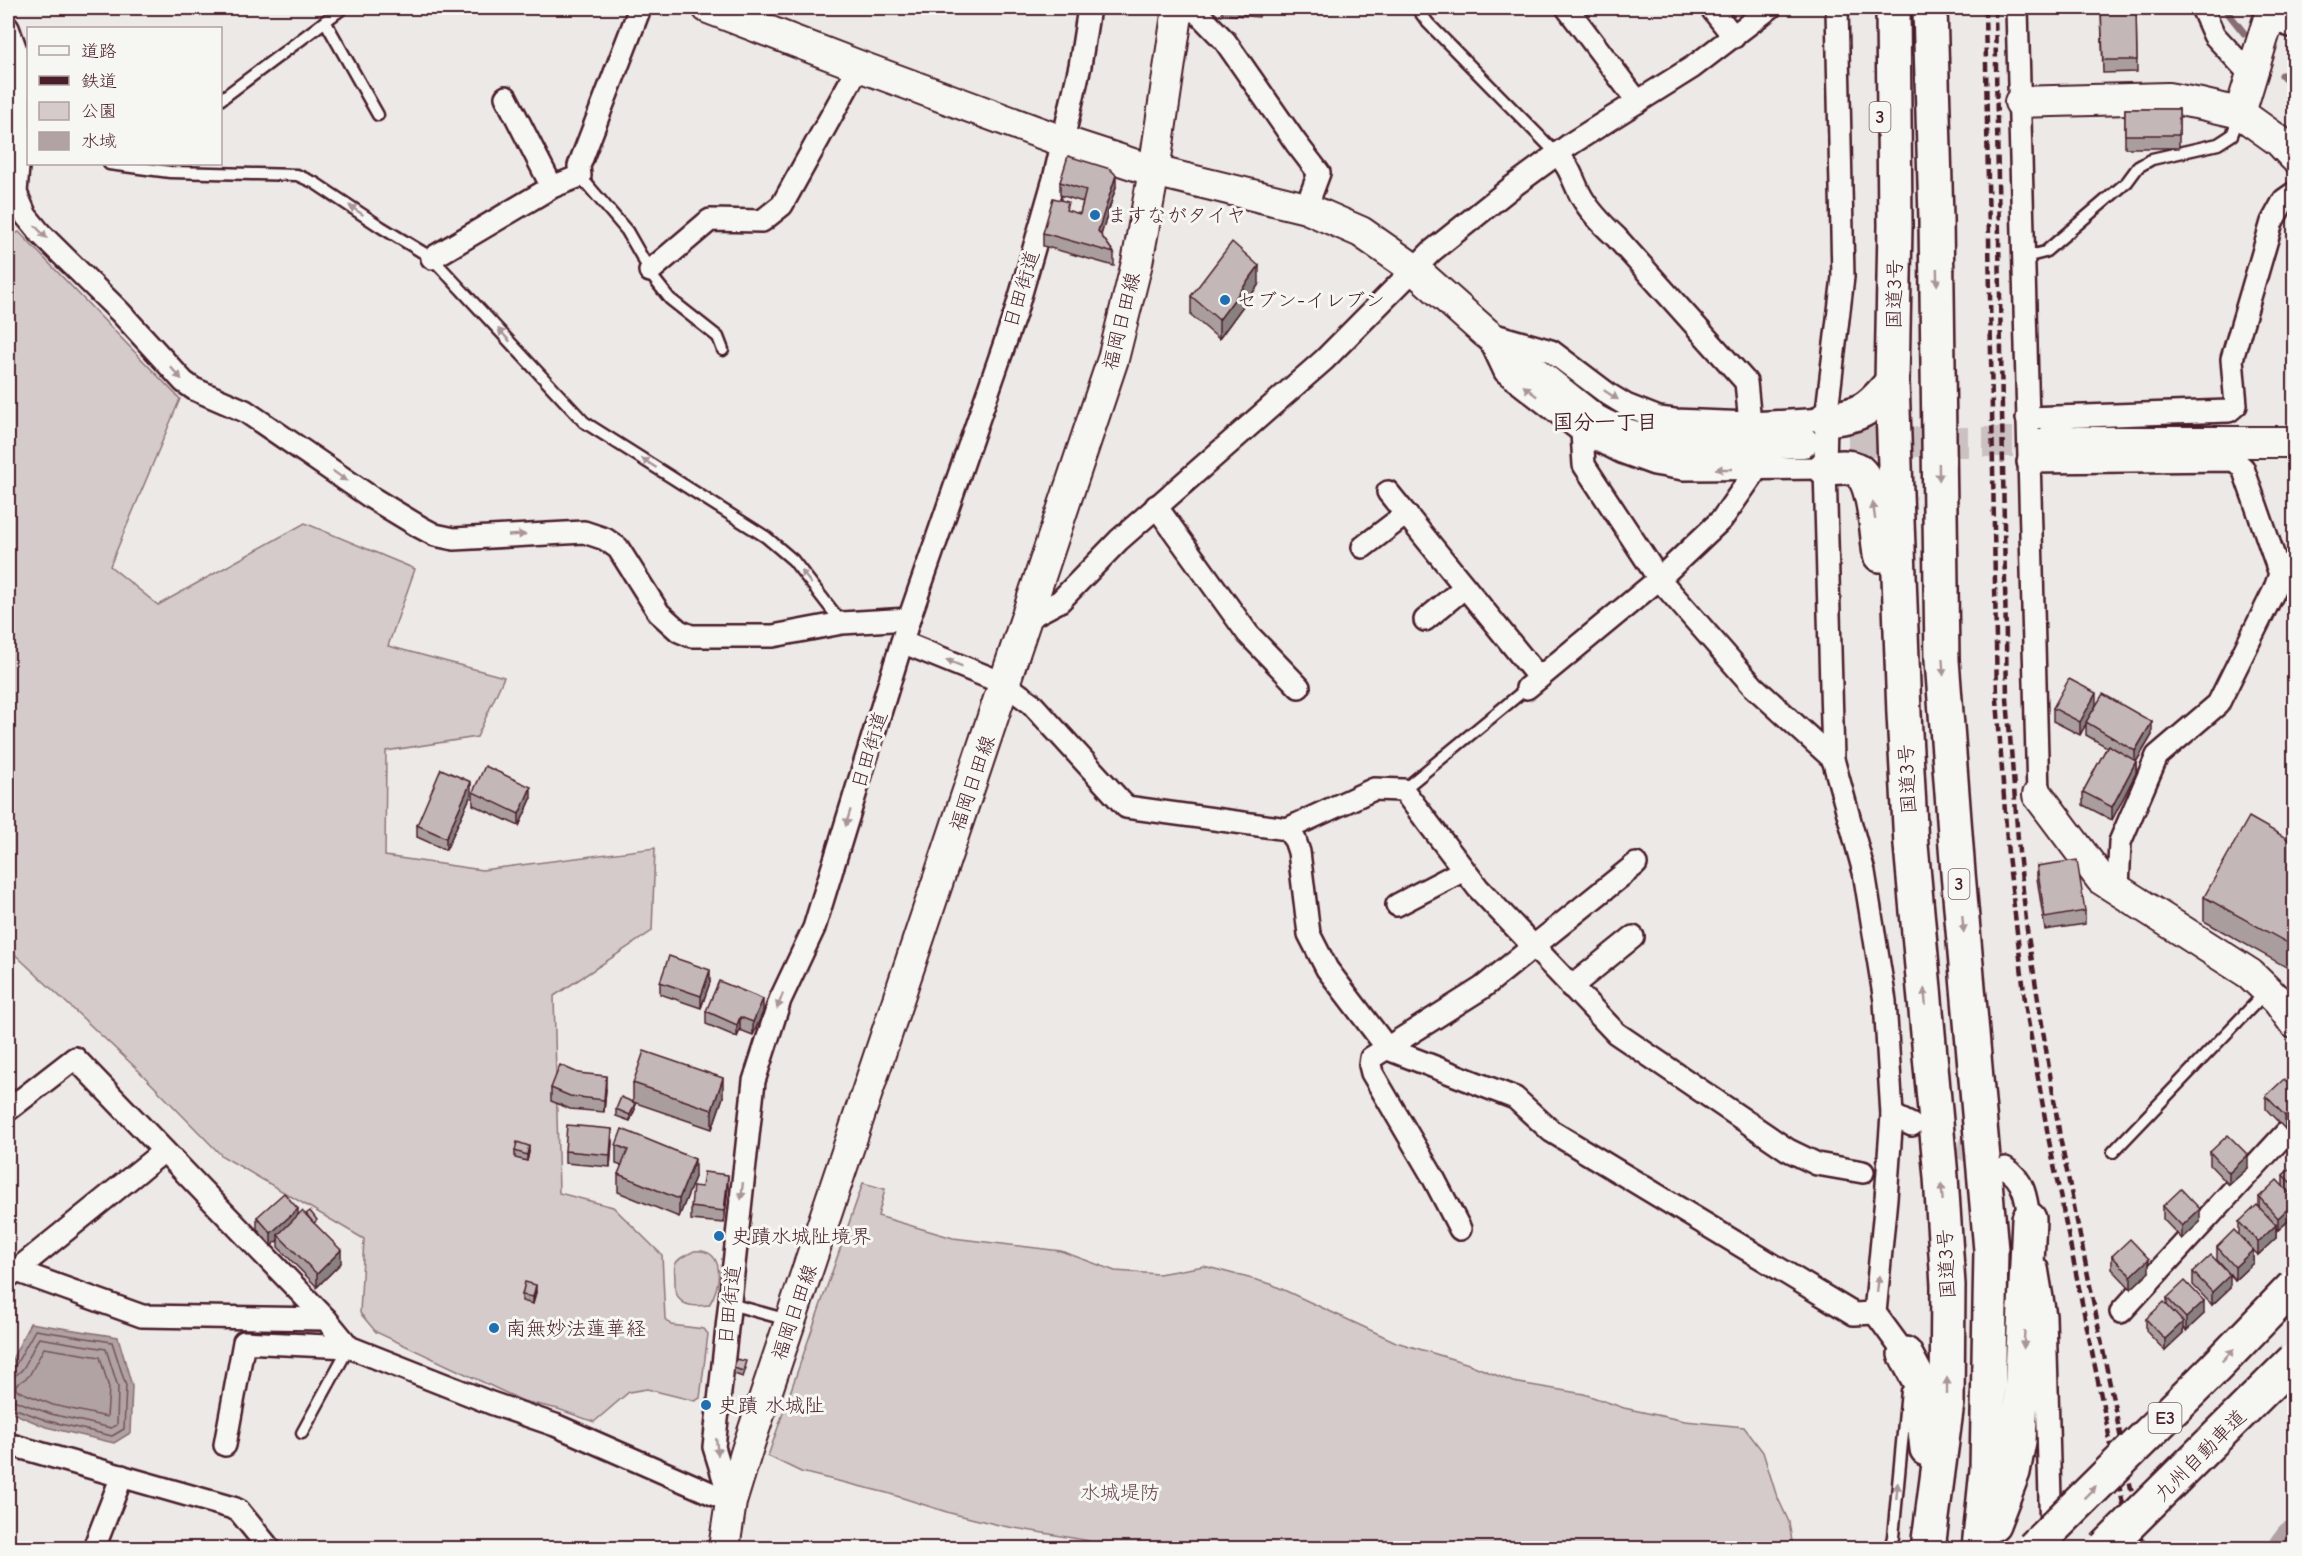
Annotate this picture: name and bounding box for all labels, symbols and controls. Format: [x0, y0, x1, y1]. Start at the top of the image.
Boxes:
legend [27, 27, 222, 165]
text: 道路 [81, 41, 117, 62]
text: 鉄道 [81, 71, 117, 92]
text: 公園 [81, 101, 117, 122]
road number: 3 [1870, 102, 1890, 132]
text: 水域 [81, 131, 117, 152]
one-way arrow [349, 204, 365, 216]
place label: ますながタイヤ [1107, 204, 1246, 227]
marker: ますながタイヤ [1088, 208, 1102, 222]
one-way arrow [33, 225, 47, 239]
street label: 日田街道 [999, 248, 1044, 331]
street label: 国道3号 [1882, 259, 1907, 329]
one-way arrow [1932, 268, 1942, 287]
street label: 福岡日田線 [1098, 270, 1145, 372]
place label: セブン-イレブン [1237, 289, 1385, 312]
marker: セブン-イレブン [1218, 293, 1232, 307]
one-way arrow [498, 328, 511, 343]
one-way arrow [169, 365, 182, 380]
one-way arrow [1522, 386, 1537, 398]
one-way arrow [1603, 390, 1620, 401]
district label: 国分一丁目 [1553, 410, 1658, 434]
one-way arrow [641, 458, 657, 469]
one-way arrow [1935, 463, 1944, 482]
one-way arrow [1715, 464, 1734, 474]
one-way arrow [331, 470, 347, 482]
one-way arrow [1869, 501, 1878, 520]
one-way arrow [508, 531, 527, 540]
one-way arrow [801, 569, 813, 584]
one-way arrow [944, 658, 962, 668]
one-way arrow [1938, 658, 1948, 677]
street label: 日田街道 [847, 709, 892, 792]
street label: 福岡日田線 [945, 732, 1000, 834]
street label: 国道3号 [1894, 743, 1921, 815]
one-way arrow [843, 809, 852, 827]
road number: 3 [1948, 869, 1970, 899]
one-way arrow [1958, 915, 1967, 934]
one-way arrow [1920, 988, 1930, 1007]
one-way arrow [775, 992, 785, 1010]
one-way arrow [737, 1181, 747, 1200]
one-way arrow [1937, 1182, 1947, 1201]
place label: 史蹟水城阯境界 [731, 1225, 871, 1248]
street label: 国道3号 [1933, 1228, 1960, 1300]
marker: 史蹟水城阯境界 [712, 1229, 726, 1243]
street label: 福岡日田線 [767, 1261, 822, 1363]
street label: 日田街道 [714, 1264, 745, 1346]
one-way arrow [1873, 1274, 1883, 1293]
place label: 南無妙法蓮華経 [506, 1317, 646, 1340]
marker: 南無妙法蓮華経 [487, 1321, 501, 1335]
one-way arrow [2019, 1331, 2028, 1350]
one-way arrow [2220, 1348, 2234, 1362]
one-way arrow [1942, 1377, 1952, 1396]
place label: 史蹟 水城阯 [718, 1394, 825, 1417]
marker: 史蹟 水城阯 [699, 1398, 713, 1412]
road number: E3 [2148, 1403, 2182, 1433]
street label: 九州自動車道 [2150, 1405, 2251, 1506]
one-way arrow [712, 1438, 721, 1457]
park label: 水城堤防 [1080, 1481, 1160, 1504]
one-way arrow [1892, 1481, 1902, 1500]
one-way arrow [2082, 1486, 2096, 1500]

